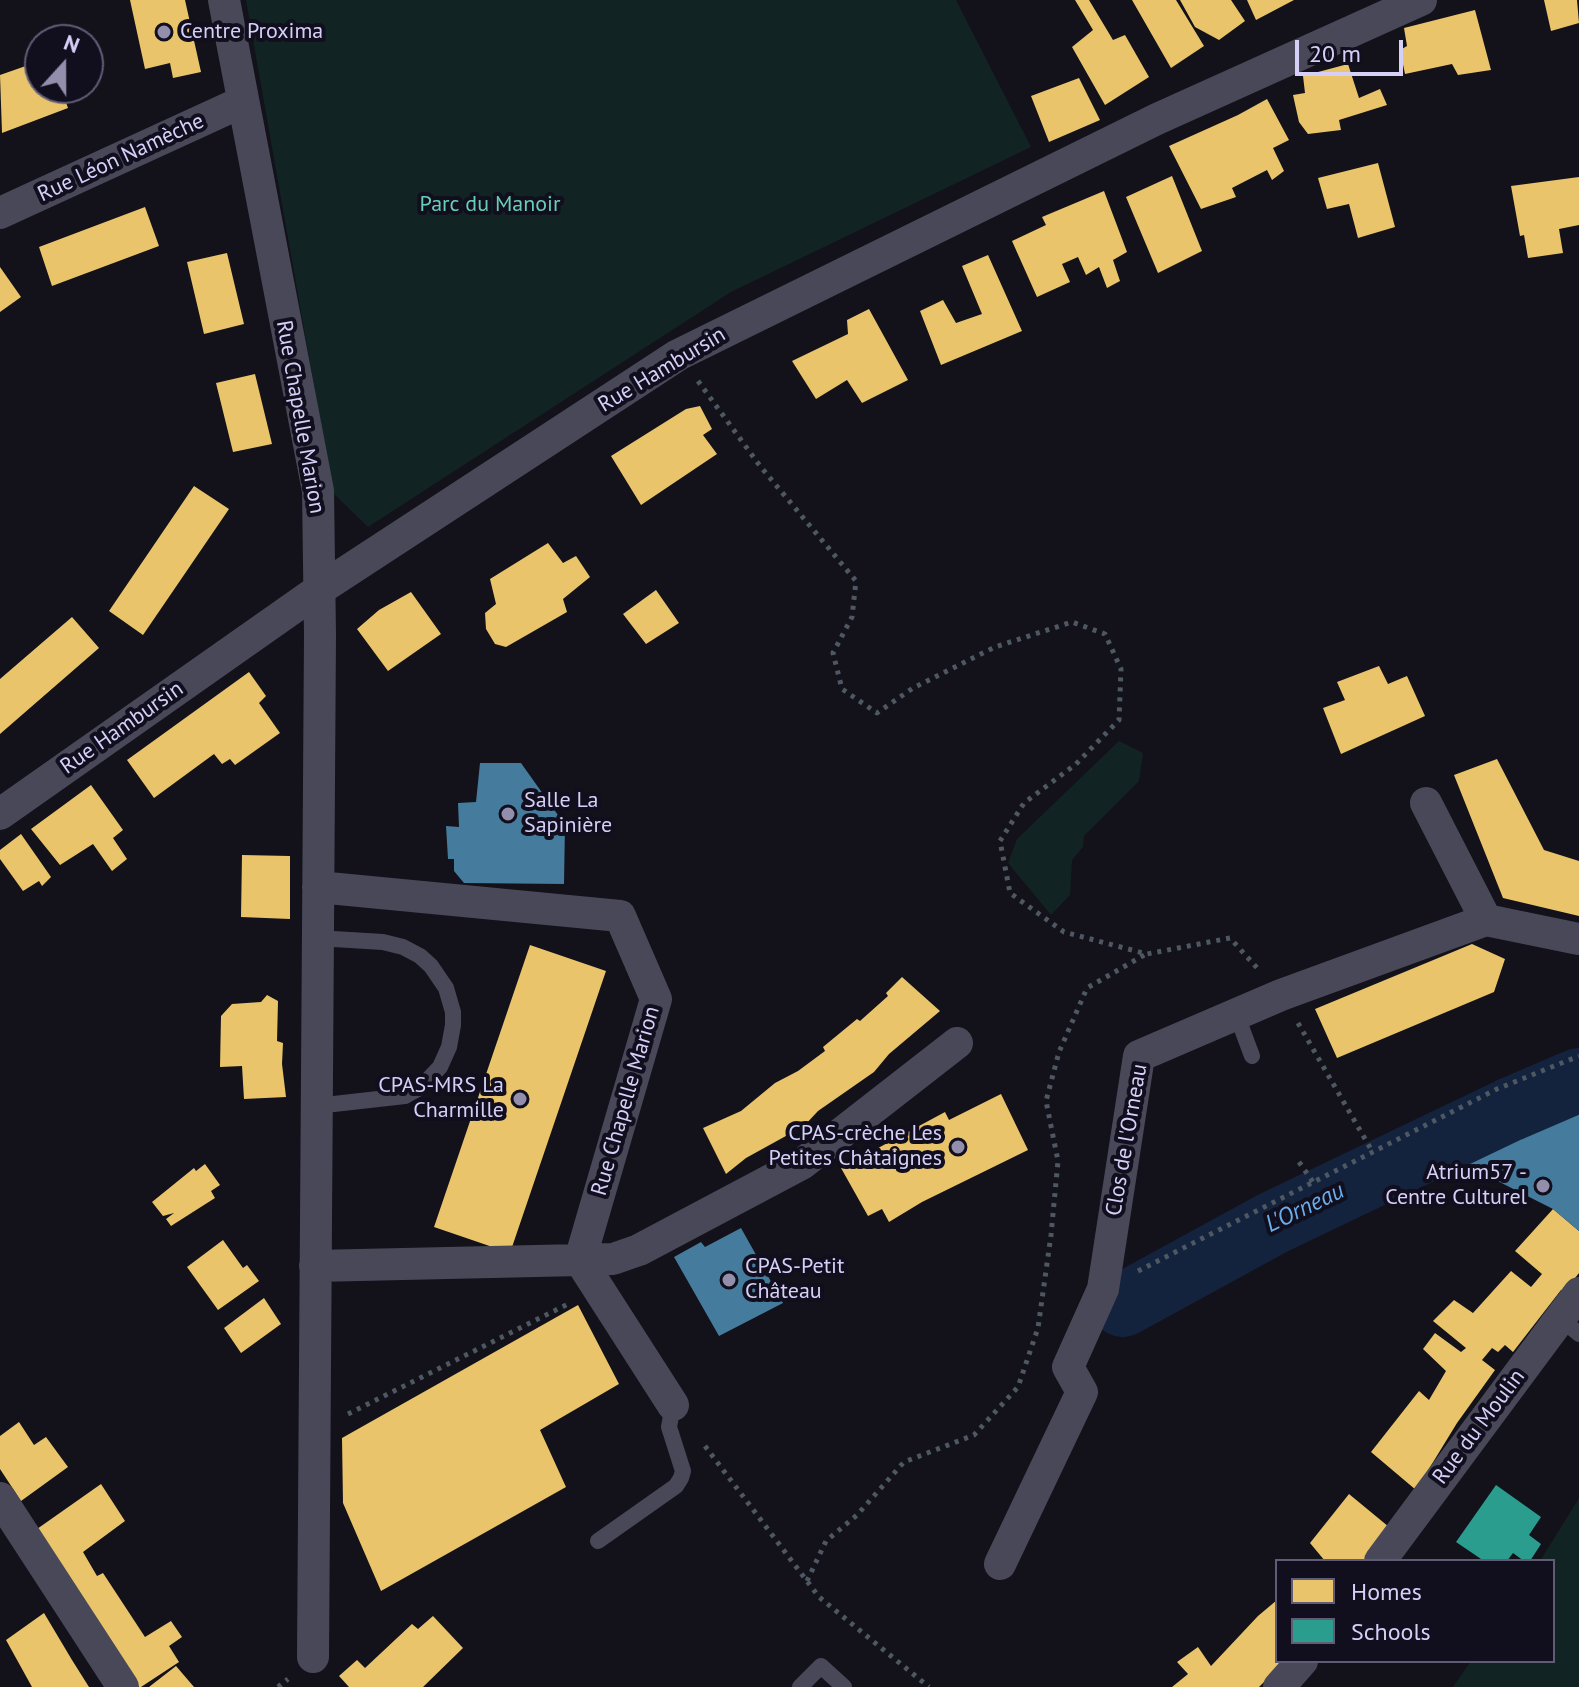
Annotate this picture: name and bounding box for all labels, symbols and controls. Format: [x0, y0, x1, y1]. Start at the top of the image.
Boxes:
place label: Centre Proxima [180, 19, 323, 45]
marker: Centre Proxima [155, 23, 173, 41]
north arrow [24, 24, 104, 104]
scale bar [1299, 24, 1407, 74]
text: N [60, 28, 84, 59]
text: 20 m [1309, 38, 1361, 69]
street label: Rue Léon Namèche [34, 108, 208, 208]
park label: Parc du Manoir [420, 192, 560, 218]
street label: Rue Chapelle Marion [270, 318, 330, 516]
street label: Rue Hambursin [594, 322, 730, 418]
street label: Rue Hambursin [56, 676, 188, 780]
place label: Salle La Sapinière [524, 788, 612, 840]
marker: Salle La Sapinière [499, 805, 517, 823]
street label: Rue Chapelle Marion [586, 1003, 666, 1199]
street label: Clos de l'Orneau [1101, 1062, 1153, 1218]
place label: CPAS-MRS La Charmille [378, 1073, 504, 1124]
marker: CPAS-MRS La Charmille [511, 1090, 529, 1108]
place label: CPAS-crèche Les Petites Châtaignes [768, 1121, 942, 1172]
marker: CPAS-crèche Les Petites Châtaignes [949, 1138, 967, 1156]
place label: Atrium57 - Centre Culturel [1385, 1160, 1527, 1212]
water label: L'Orneau [1261, 1177, 1349, 1239]
marker: Atrium57 - Centre Culturel [1534, 1177, 1552, 1195]
place label: CPAS-Petit Château [745, 1254, 844, 1306]
marker: CPAS-Petit Château [720, 1271, 738, 1289]
street label: Rue du Moulin [1427, 1364, 1531, 1490]
legend [1275, 1559, 1555, 1663]
text: Homes [1351, 1576, 1422, 1607]
text: Schools [1351, 1616, 1431, 1647]

